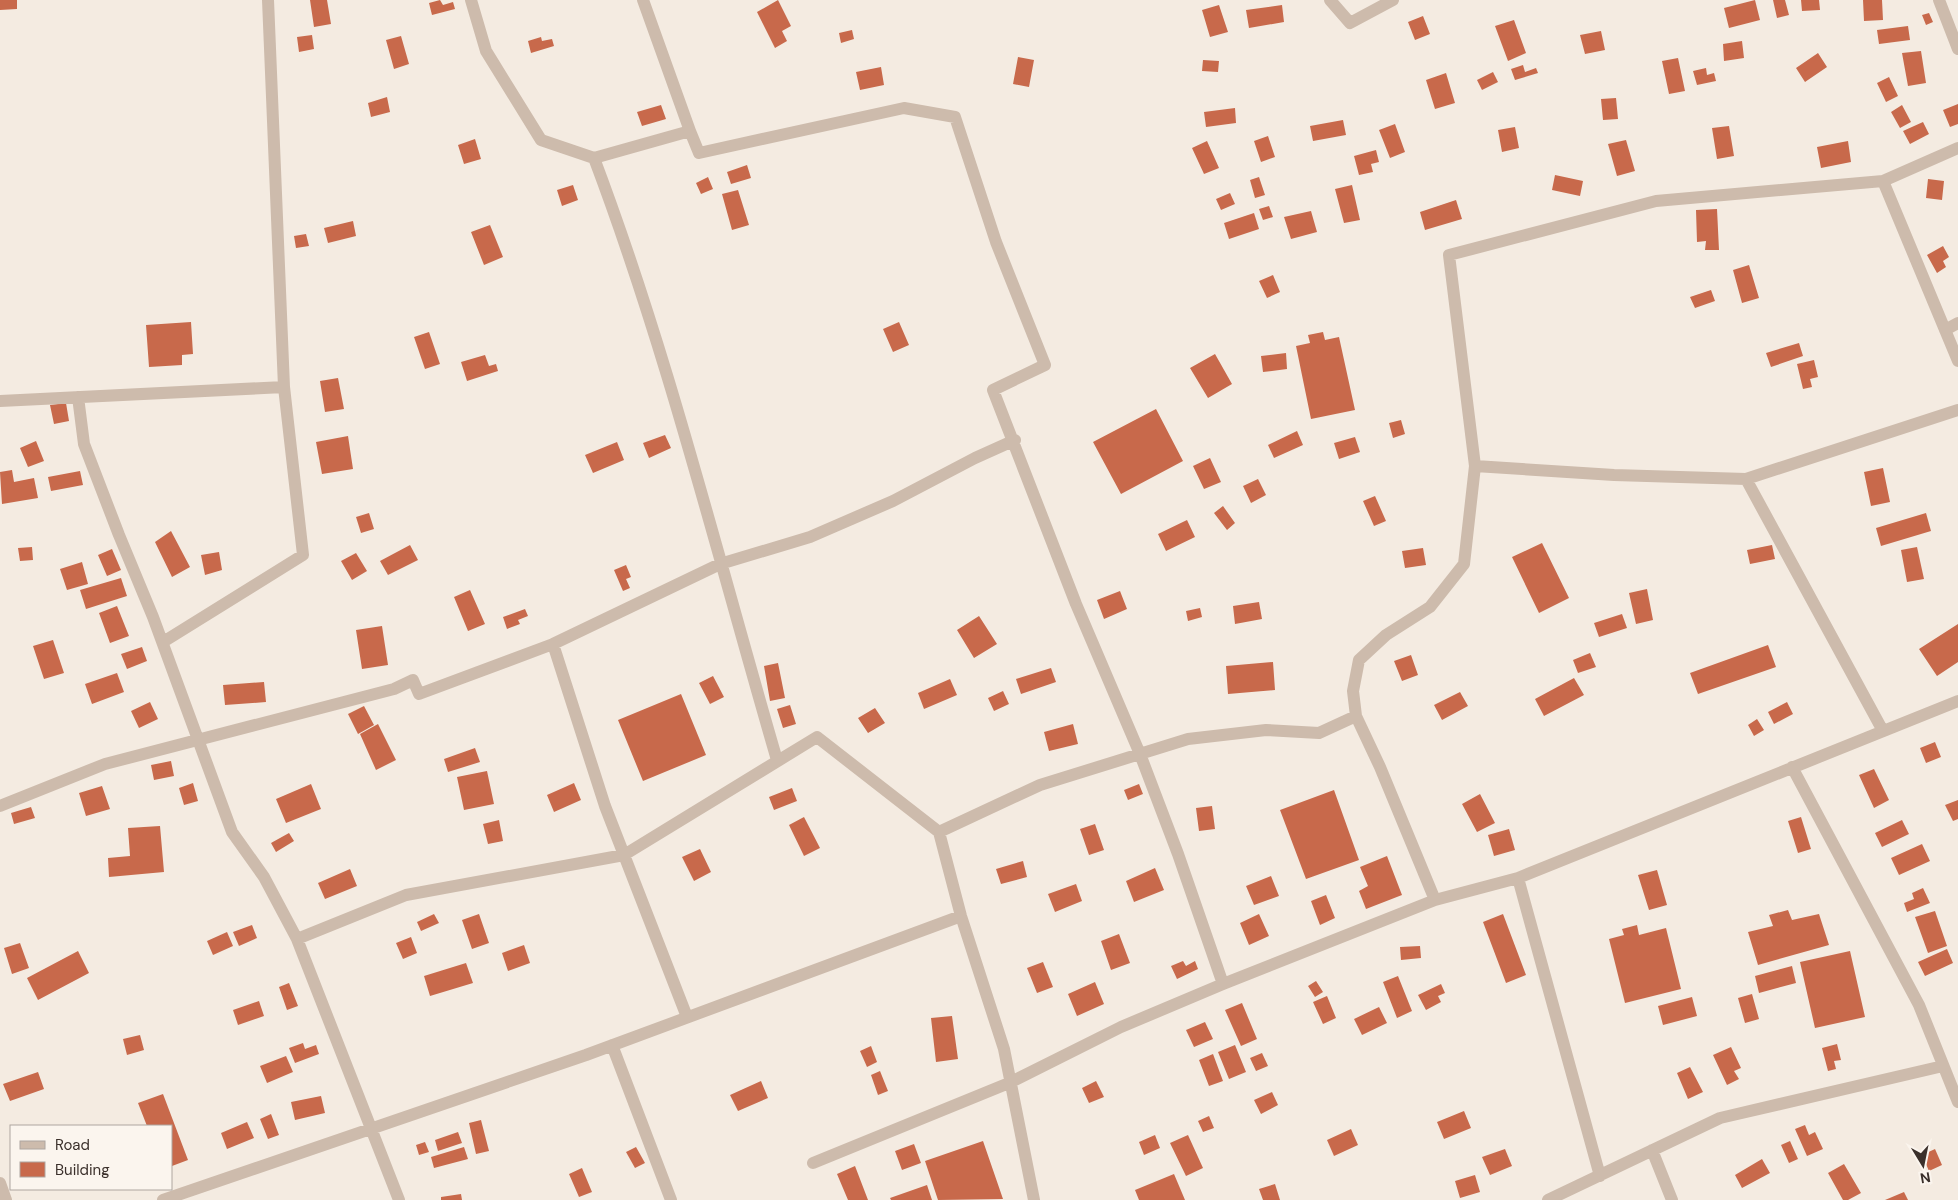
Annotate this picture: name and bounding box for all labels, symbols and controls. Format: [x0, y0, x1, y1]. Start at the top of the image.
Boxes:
legend [10, 1125, 172, 1190]
text: Road [55, 1135, 90, 1155]
north arrow [1898, 1140, 1948, 1190]
text: Building [55, 1160, 110, 1180]
text: N [1919, 1168, 1932, 1188]

